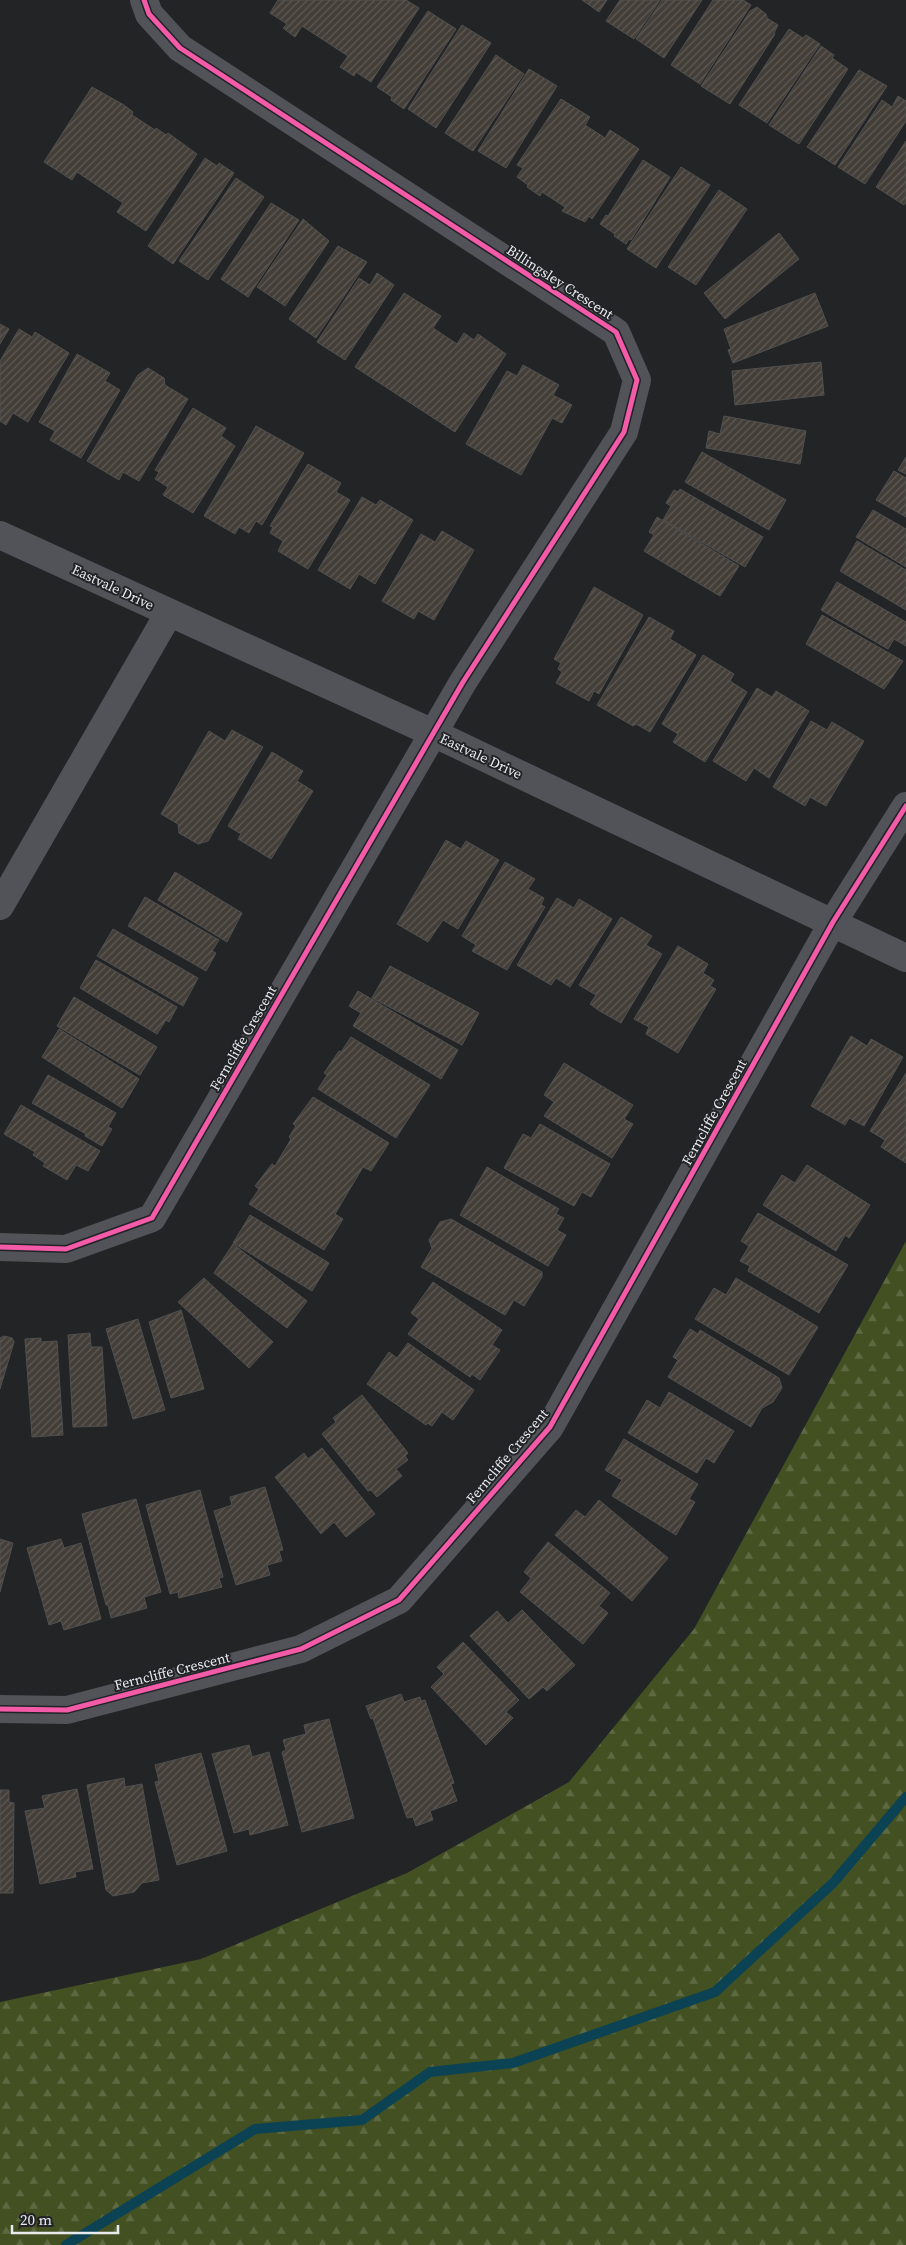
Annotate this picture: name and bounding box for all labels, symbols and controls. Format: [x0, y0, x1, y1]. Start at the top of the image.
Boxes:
street label: Billingsley Crescent [503, 240, 618, 324]
street label: Eastvale Drive [69, 559, 157, 615]
street label: Eastvale Drive [437, 728, 525, 784]
street label: Ferncliffe Crescent [205, 981, 281, 1094]
street label: Ferncliffe Crescent [677, 1055, 752, 1169]
street label: Ferncliffe Crescent [461, 1404, 553, 1508]
street label: Ferncliffe Crescent [112, 1647, 232, 1695]
scale bar [12, 2202, 119, 2234]
text: 20 m [20, 2209, 52, 2230]

